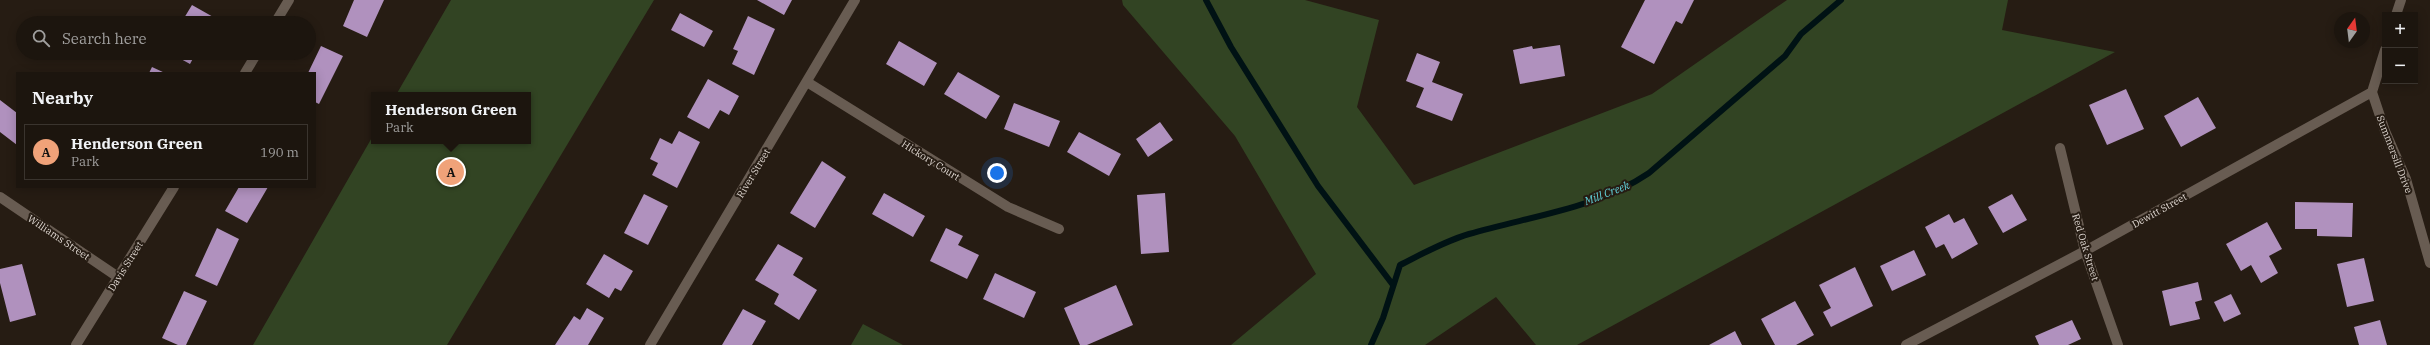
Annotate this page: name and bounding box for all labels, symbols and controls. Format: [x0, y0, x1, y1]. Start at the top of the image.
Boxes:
north arrow [2334, 12, 2370, 48]
map controls [2382, 12, 2418, 84]
button: + [2382, 12, 2418, 48]
search box [16, 16, 316, 60]
icon: search [30, 27, 52, 49]
text: Search here [62, 29, 147, 48]
button: − [2382, 48, 2418, 84]
text: Nearby [32, 87, 93, 109]
popup [371, 92, 531, 144]
text: Henderson Green [385, 100, 517, 119]
street label: Summersill Drive [2374, 113, 2415, 195]
text: Park [385, 119, 414, 136]
text: Henderson Green [71, 134, 203, 153]
street label: Hickory Court [899, 137, 963, 184]
text: A [41, 144, 51, 161]
text: 190 m [260, 144, 299, 161]
street label: River Street [734, 146, 773, 200]
text: Park [71, 153, 99, 170]
pin: A [438, 157, 464, 187]
your location [987, 163, 1007, 183]
water label: Mill Creek [1581, 178, 1632, 208]
street label: Dewitt Street [2130, 190, 2189, 231]
street label: Williams Street [25, 212, 93, 263]
street label: Red Oak Street [2069, 212, 2102, 283]
street label: Davis Street [105, 239, 146, 294]

